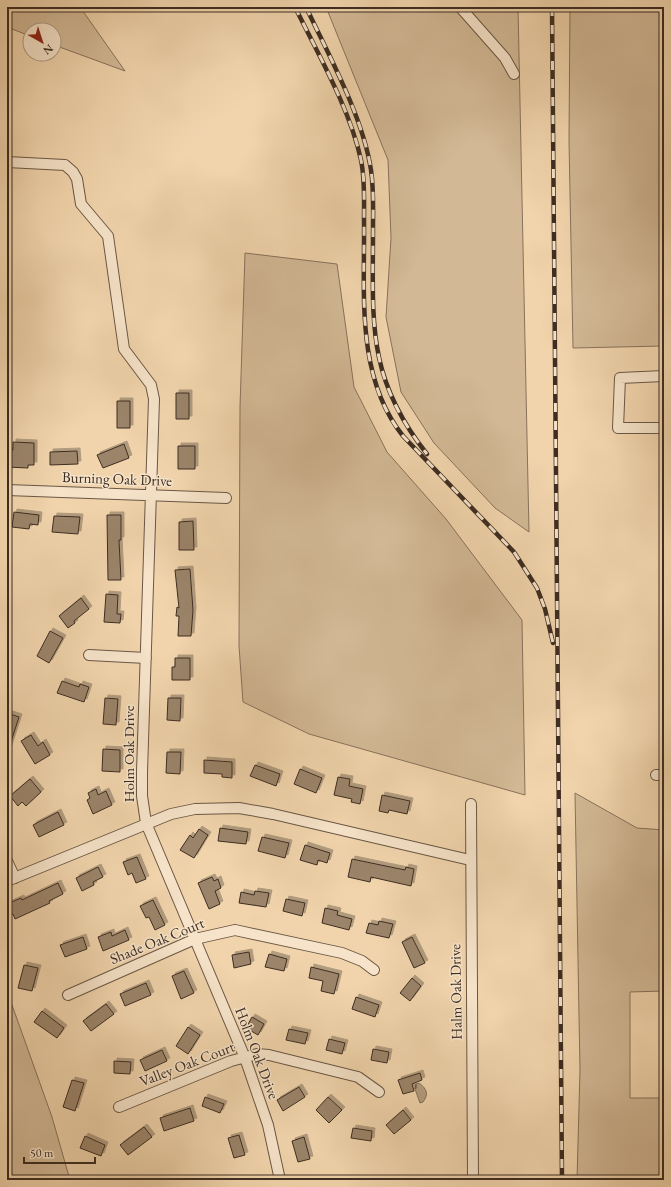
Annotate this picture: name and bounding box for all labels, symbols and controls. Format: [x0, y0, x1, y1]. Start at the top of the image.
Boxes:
north arrow [22, 22, 62, 62]
text: N [40, 42, 56, 58]
street label: Burning Oak Drive [62, 467, 173, 490]
street label: Holm Oak Drive [119, 705, 138, 803]
street label: Shade Oak Court [107, 913, 207, 968]
street label: Halm Oak Drive [445, 944, 466, 1040]
street label: Holm Oak Drive [231, 1004, 284, 1102]
street label: Valley Oak Court [137, 1037, 237, 1090]
scale bar [24, 1139, 95, 1165]
text: 50 m [30, 1145, 54, 1161]

